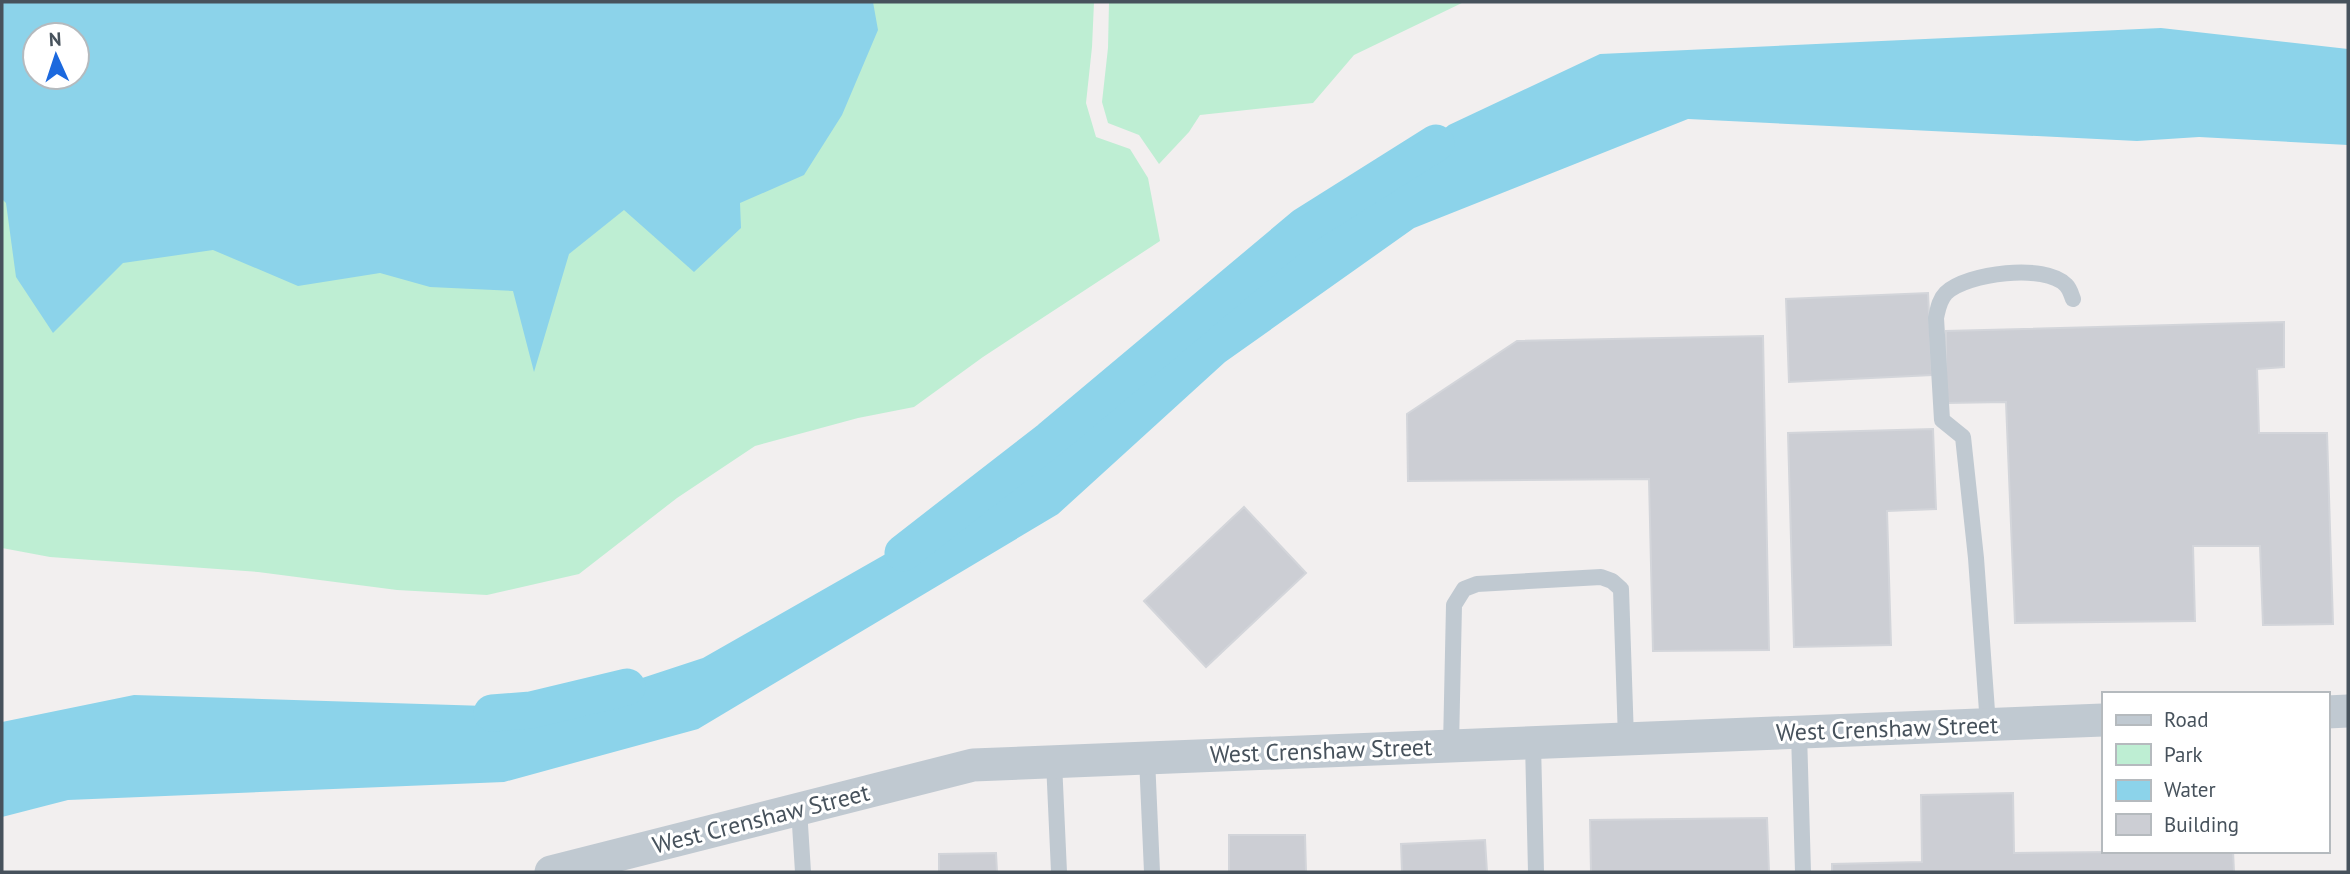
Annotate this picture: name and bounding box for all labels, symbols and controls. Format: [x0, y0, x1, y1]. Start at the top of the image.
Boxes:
north arrow [21, 21, 91, 91]
text: N [48, 27, 62, 51]
legend [2102, 692, 2329, 853]
text: Road [2164, 706, 2208, 733]
street label: West Crenshaw Street [1775, 709, 1999, 748]
street label: West Crenshaw Street [1209, 731, 1433, 770]
text: Park [2164, 741, 2203, 768]
text: Water [2164, 776, 2216, 803]
street label: West Crenshaw Street [649, 777, 873, 860]
text: Building [2164, 811, 2239, 838]

